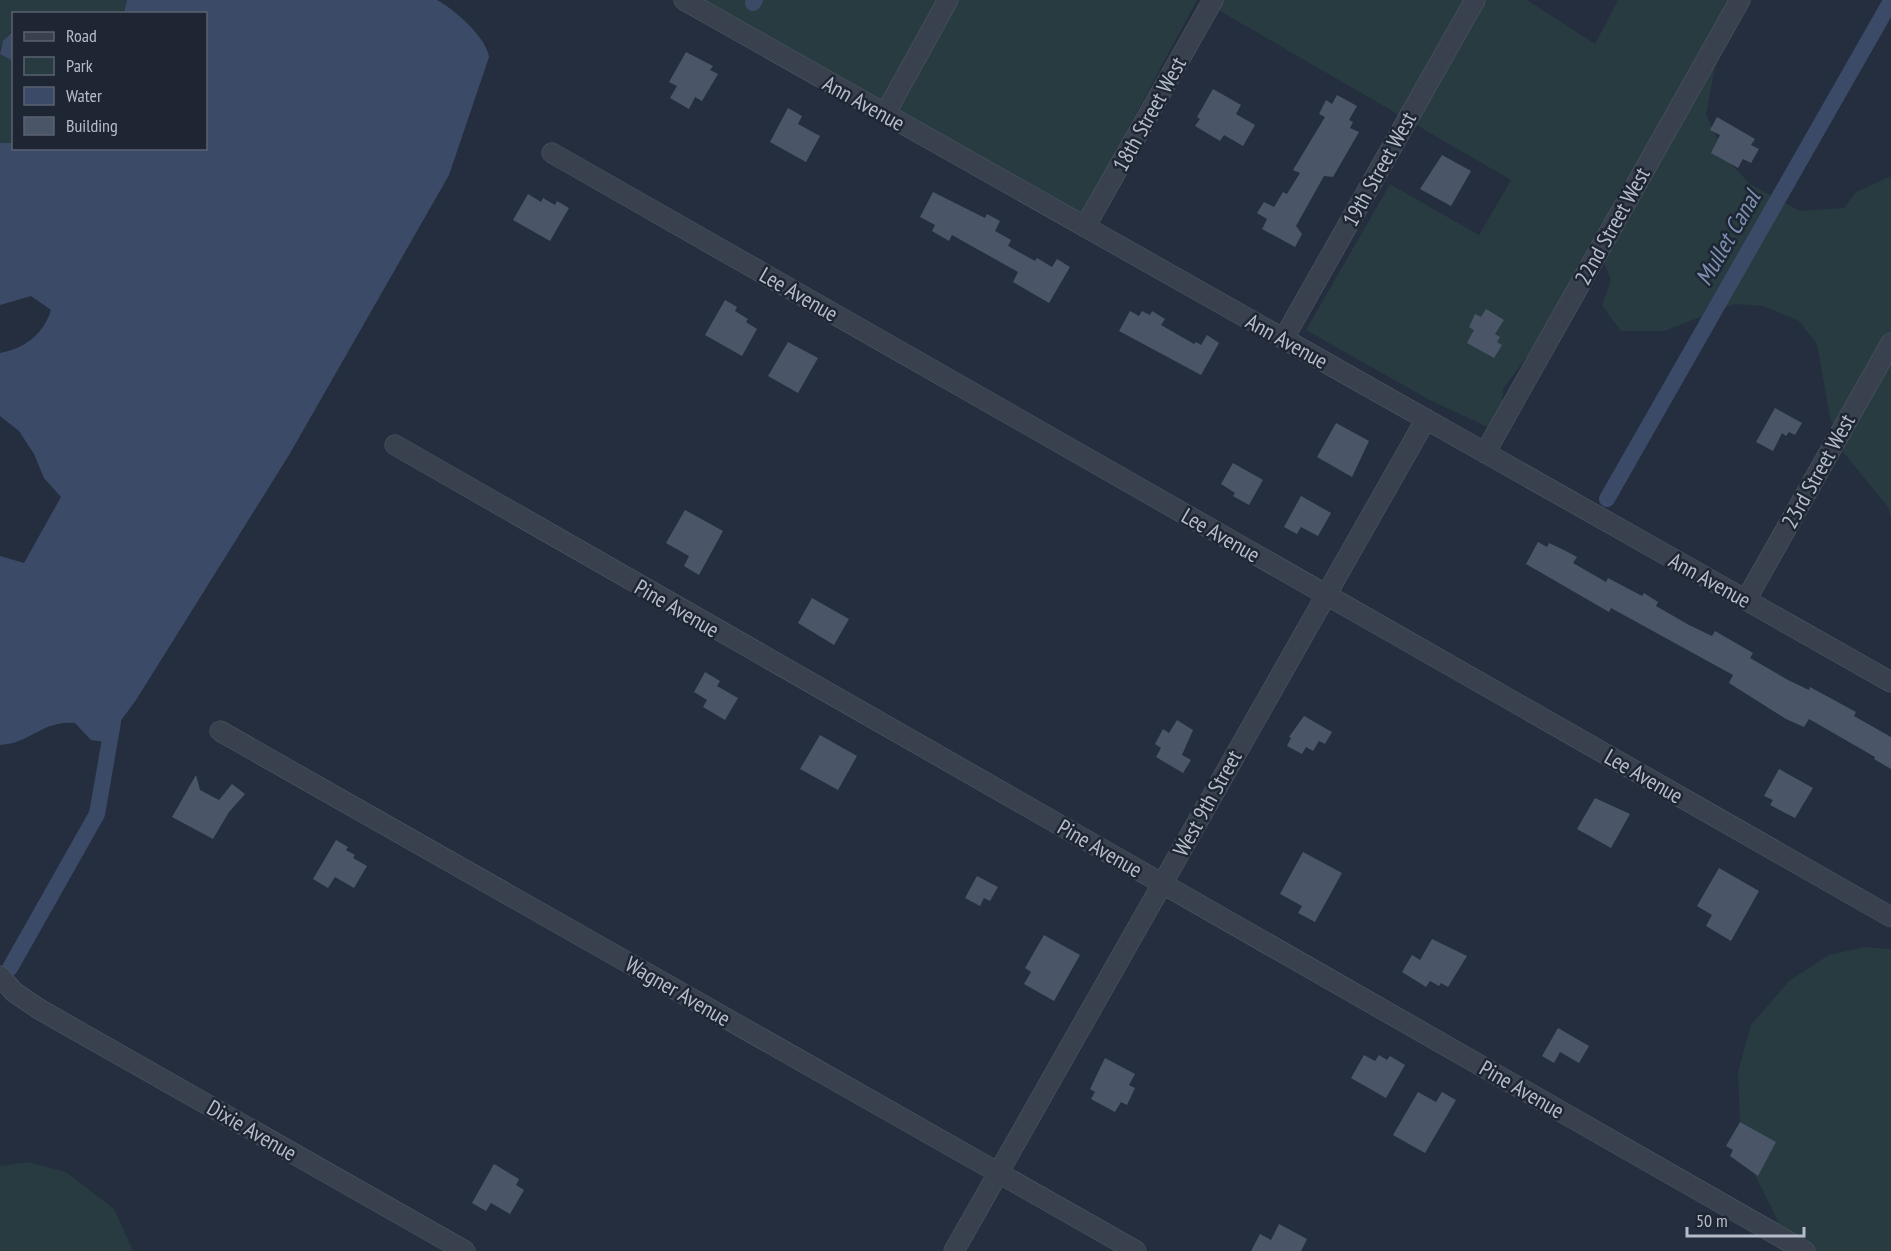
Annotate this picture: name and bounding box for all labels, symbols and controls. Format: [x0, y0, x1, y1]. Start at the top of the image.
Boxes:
legend [12, 12, 207, 150]
text: Road [66, 24, 97, 47]
street label: 18th Street West [1106, 52, 1192, 176]
text: Park [66, 54, 93, 77]
street label: Ann Avenue [818, 69, 910, 137]
text: Water [66, 84, 102, 107]
street label: 19th Street West [1336, 107, 1422, 231]
text: Building [66, 114, 118, 137]
street label: 22nd Street West [1568, 162, 1656, 290]
water label: Mullet Canal [1688, 183, 1768, 291]
street label: Lee Avenue [755, 260, 843, 328]
street label: Ann Avenue [1241, 307, 1333, 375]
street label: 23rd Street West [1775, 409, 1861, 533]
street label: Lee Avenue [1177, 501, 1265, 569]
street label: Ann Avenue [1664, 546, 1756, 614]
street label: Pine Avenue [630, 573, 724, 643]
street label: Lee Avenue [1600, 742, 1688, 810]
street label: West 9th Street [1166, 745, 1248, 861]
street label: Pine Avenue [1053, 813, 1147, 883]
street label: Wagner Avenue [620, 950, 736, 1032]
street label: Pine Avenue [1475, 1054, 1569, 1124]
street label: Dixie Avenue [202, 1093, 302, 1167]
scale bar [1687, 1200, 1804, 1238]
text: 50 m [1696, 1209, 1728, 1232]

